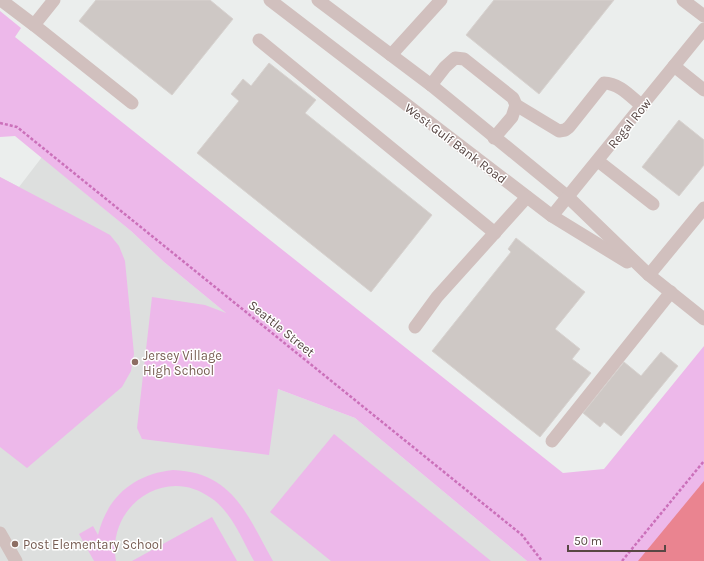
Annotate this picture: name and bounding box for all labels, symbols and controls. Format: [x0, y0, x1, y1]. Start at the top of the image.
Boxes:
street label: Regal Row [605, 95, 655, 151]
street label: West Gulf Bank Road [402, 100, 510, 187]
street label: Seattle Street [246, 297, 318, 360]
place label: Jersey Village High School [143, 348, 222, 378]
marker: Jersey Village High School [130, 357, 140, 367]
scale bar [568, 527, 665, 553]
text: 50 m [574, 534, 602, 548]
place label: Post Elementary School [23, 537, 163, 552]
marker: Post Elementary School [10, 539, 20, 549]

